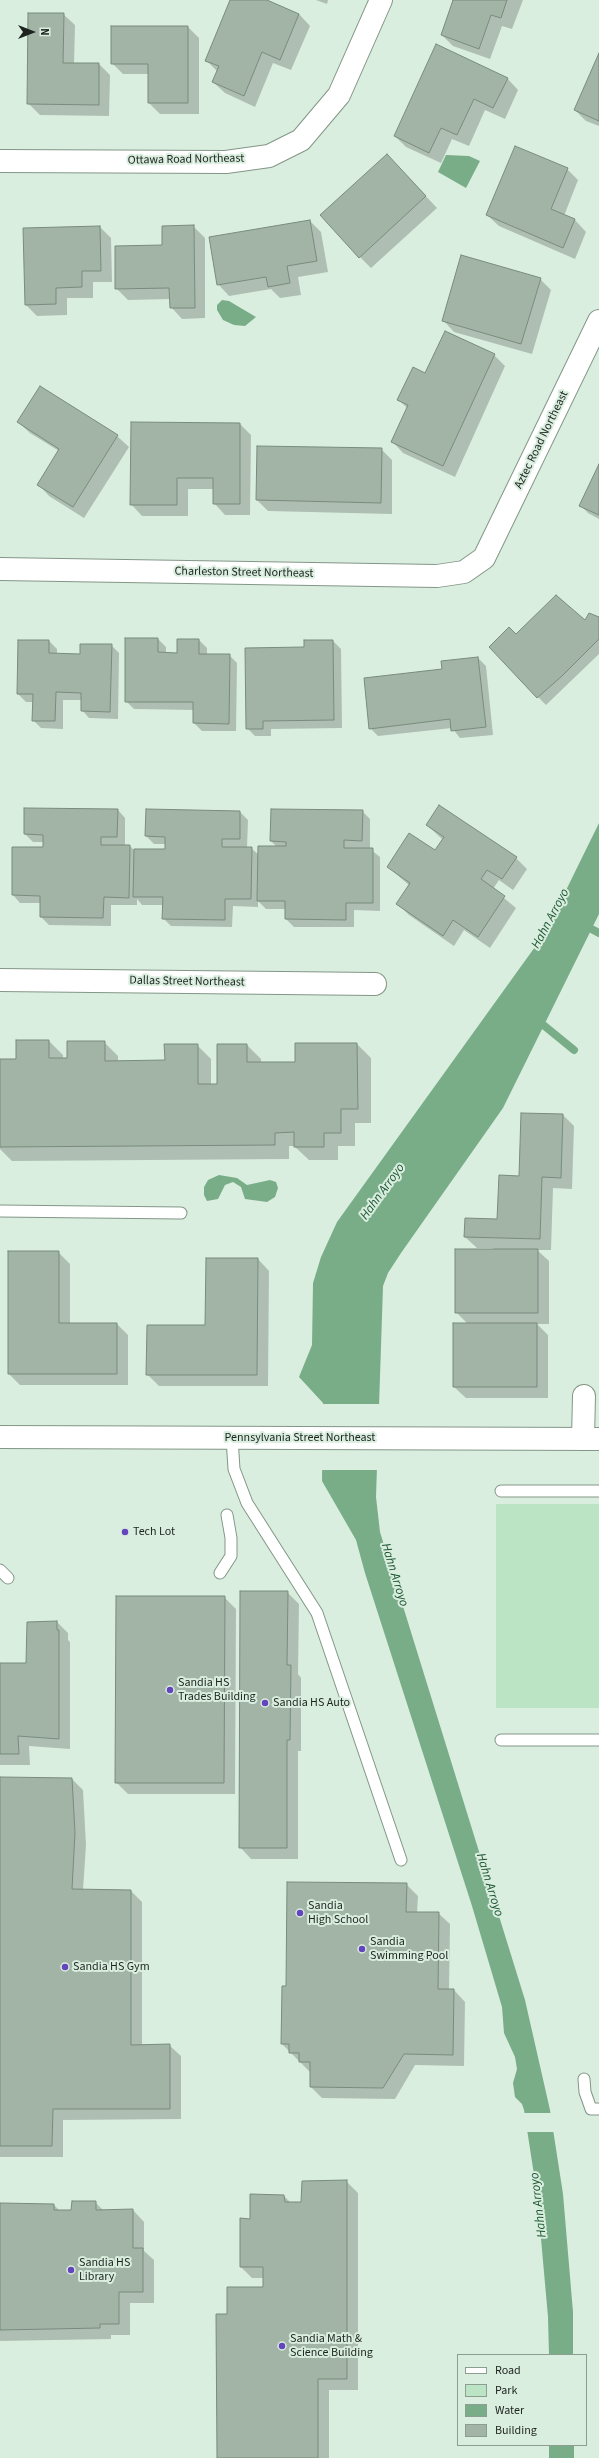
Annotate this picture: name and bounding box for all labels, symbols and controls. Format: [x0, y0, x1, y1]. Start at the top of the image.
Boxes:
north arrow [12, 12, 52, 52]
text: N [37, 28, 52, 36]
street label: Ottawa Road Northeast [128, 152, 244, 168]
street label: Aztec Road Northeast [512, 389, 572, 491]
street label: Charleston Street Northeast [174, 565, 314, 581]
water label: Hahn Arroyo [529, 886, 573, 952]
street label: Dallas Street Northeast [129, 974, 245, 990]
water label: Hahn Arroyo [357, 1161, 409, 1223]
street label: Pennsylvania Street Northeast [225, 1431, 375, 1445]
place label: Tech Lot [133, 1525, 175, 1539]
marker: Tech Lot [120, 1527, 130, 1537]
water label: Hahn Arroyo [377, 1541, 411, 1609]
place label: Sandia HS Trades Building [178, 1676, 256, 1704]
marker: Sandia HS Trades Building [165, 1685, 175, 1695]
place label: Sandia HS Auto [273, 1696, 350, 1710]
marker: Sandia HS Auto [260, 1698, 270, 1708]
water label: Hahn Arroyo [472, 1851, 506, 1919]
place label: Sandia High School [308, 1899, 368, 1927]
marker: Sandia High School [295, 1908, 305, 1918]
place label: Sandia Swimming Pool [370, 1935, 448, 1963]
marker: Sandia Swimming Pool [357, 1944, 367, 1954]
place label: Sandia HS Gym [73, 1960, 150, 1974]
marker: Sandia HS Gym [60, 1962, 70, 1972]
water label: Hahn Arroyo [527, 2171, 551, 2239]
place label: Sandia HS Library [79, 2256, 130, 2284]
marker: Sandia HS Library [66, 2265, 76, 2275]
place label: Sandia Math & Science Building [290, 2332, 373, 2360]
marker: Sandia Math & Science Building [277, 2341, 287, 2351]
legend [457, 2354, 587, 2446]
text: Road [495, 2362, 521, 2379]
text: Park [495, 2382, 517, 2399]
text: Water [495, 2402, 524, 2419]
text: Building [495, 2422, 537, 2439]

